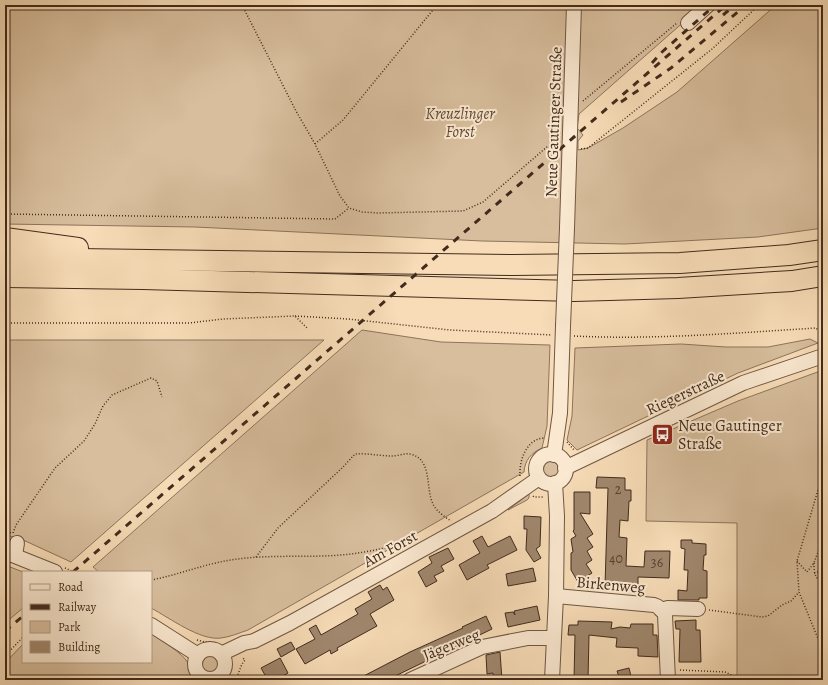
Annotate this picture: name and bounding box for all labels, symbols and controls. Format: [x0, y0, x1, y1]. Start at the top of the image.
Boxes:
street label: Neue Gautinger Straße [540, 46, 568, 198]
park label: Kreuzlinger Forst [425, 103, 495, 143]
street label: Riegerstraße [643, 365, 728, 421]
place label: Neue Gautinger Straße [678, 415, 782, 455]
bus stop icon: Neue Gautinger Straße [649, 421, 675, 447]
house number: 2 [615, 480, 622, 499]
street label: Am Forst [359, 525, 422, 573]
house number: 40 [609, 549, 623, 568]
house number: 36 [651, 553, 663, 572]
legend [22, 571, 152, 663]
street label: Birkenweg [575, 571, 646, 599]
text: Road [58, 579, 84, 595]
text: Railway [58, 599, 97, 615]
text: Park [58, 619, 81, 635]
street label: Jägerweg [420, 624, 483, 666]
text: Building [58, 639, 100, 655]

